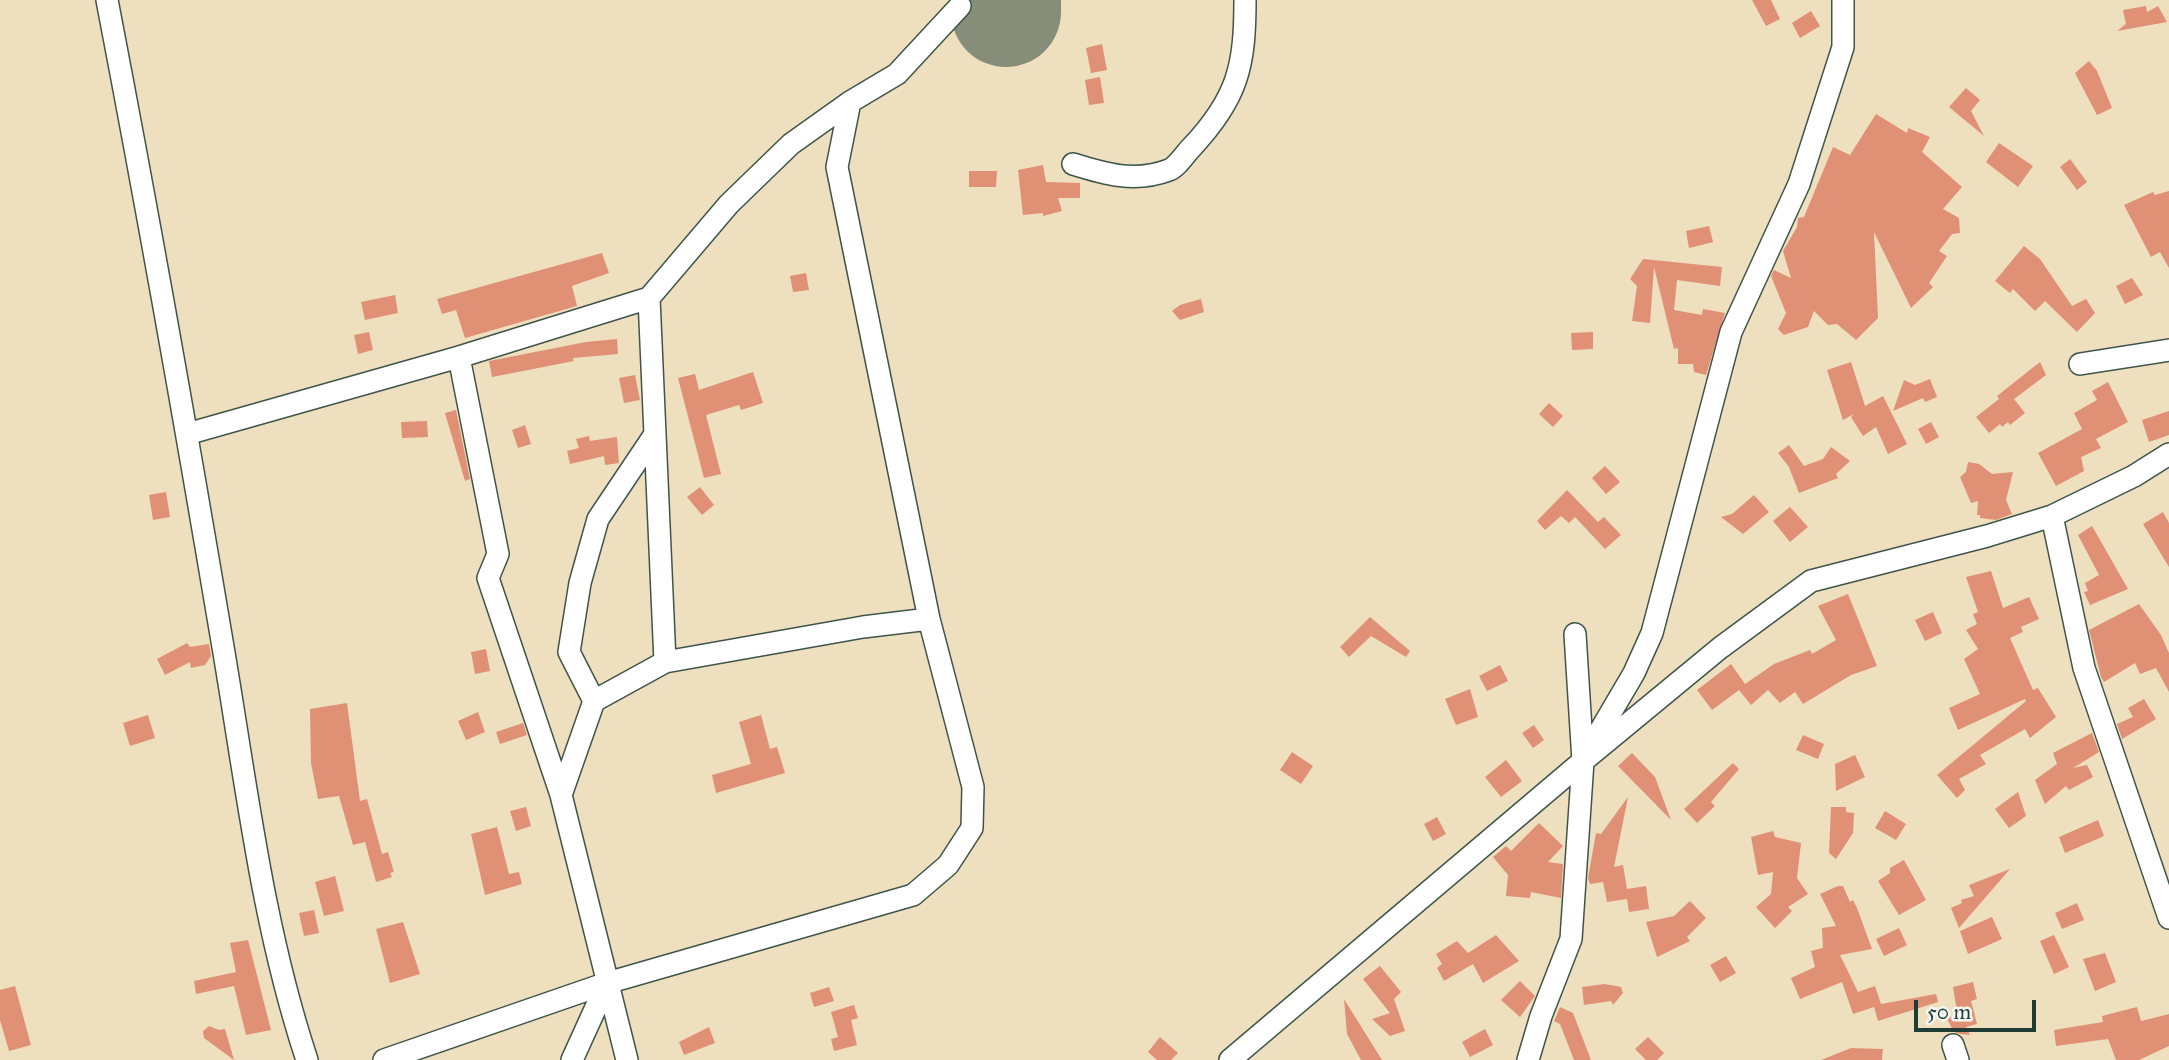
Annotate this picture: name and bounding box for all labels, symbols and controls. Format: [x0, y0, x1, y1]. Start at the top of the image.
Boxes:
scale bar [1917, 986, 2039, 1030]
text: 50 m [1927, 999, 1971, 1025]

